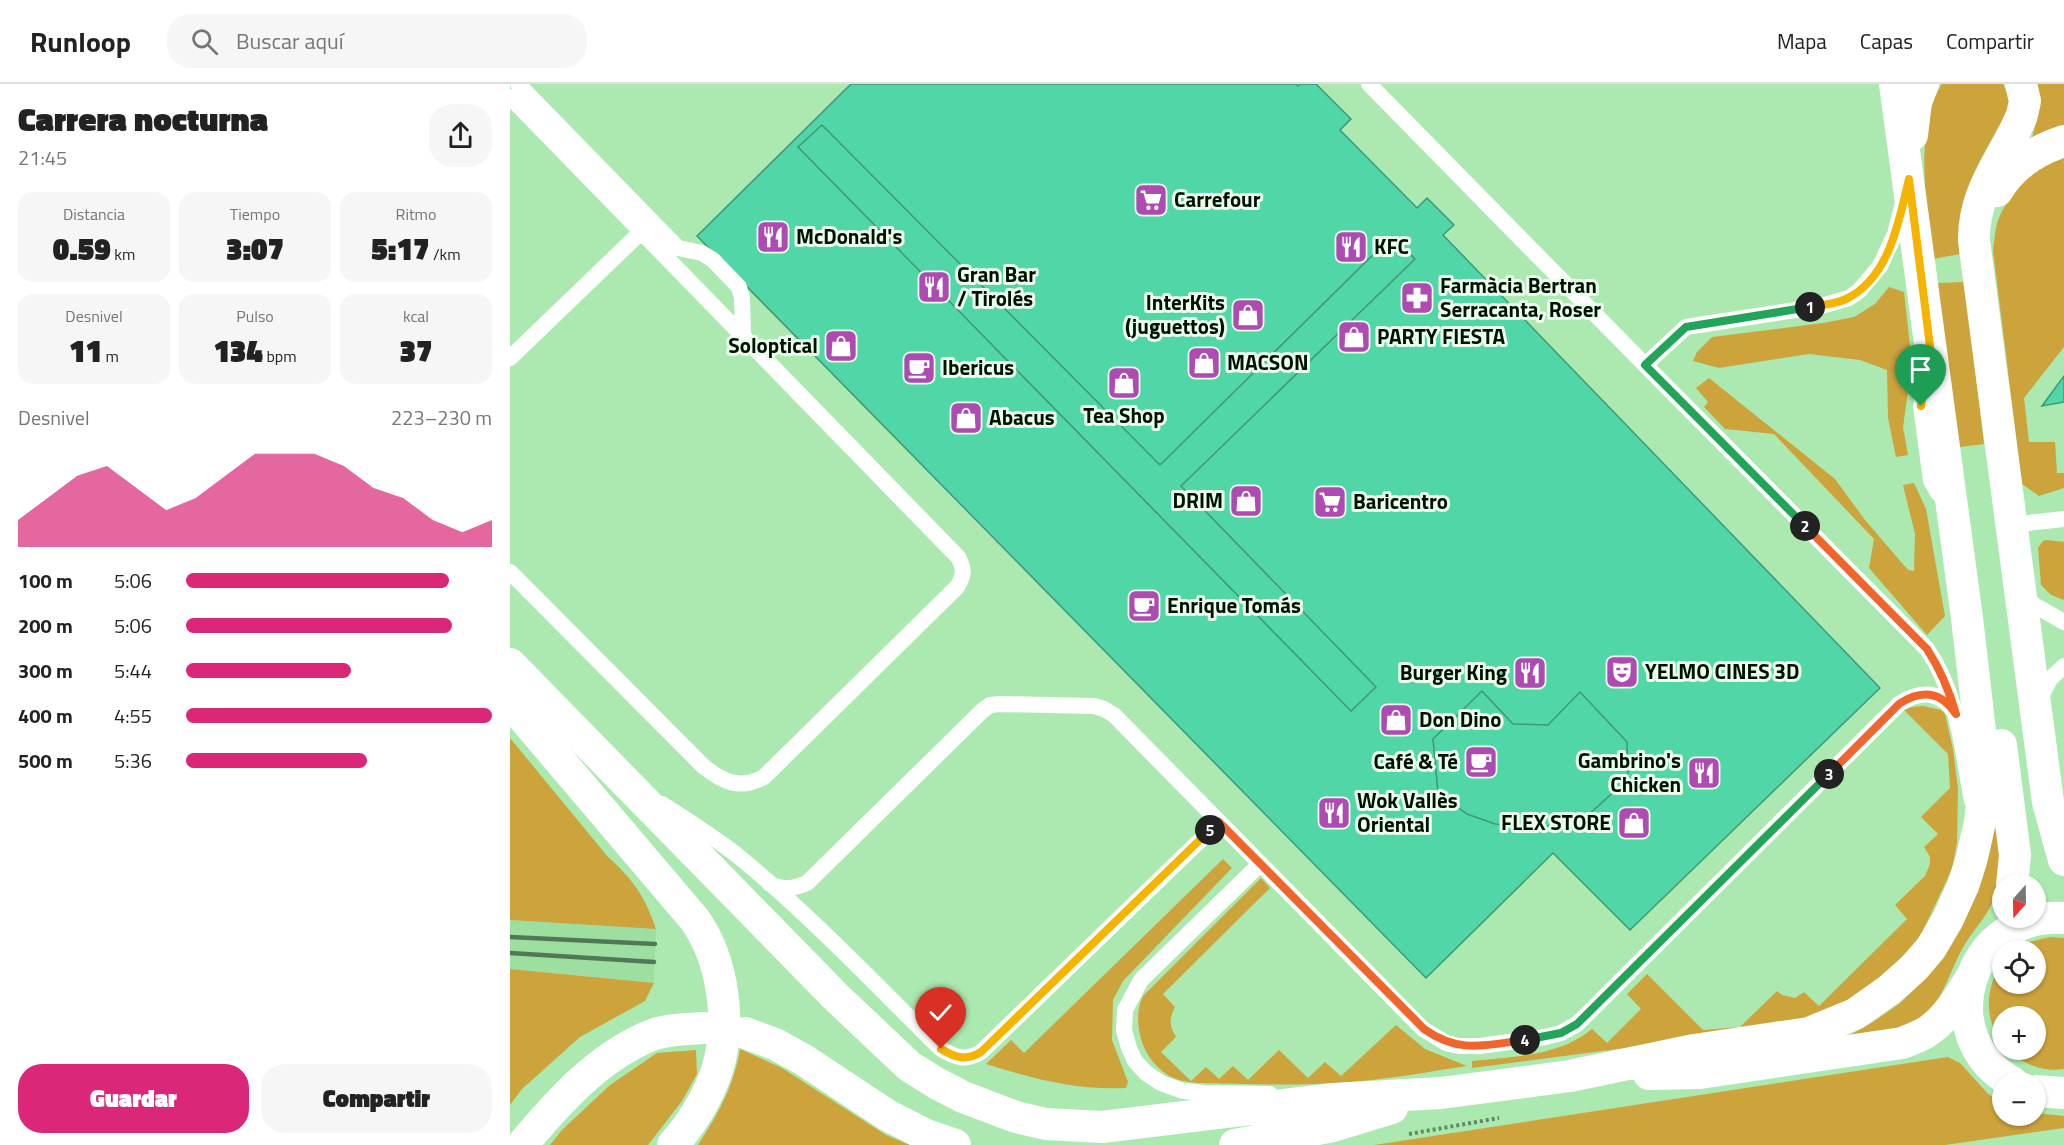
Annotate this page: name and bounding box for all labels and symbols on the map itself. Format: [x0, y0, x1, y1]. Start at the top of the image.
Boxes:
supermarket icon: Carrefour [1133, 182, 1169, 218]
place label: Carrefour [1174, 183, 1261, 215]
restaurant icon: McDonald's [755, 219, 791, 255]
place label: McDonald's [796, 220, 902, 252]
restaurant icon: KFC [1333, 229, 1369, 265]
place label: KFC [1374, 230, 1409, 262]
place label: Gran Bar / Tirolés [957, 258, 1036, 314]
restaurant icon: Gran Bar / Tirolés [916, 269, 952, 305]
place label: Farmàcia Bertran Serracanta, Roser [1440, 269, 1601, 325]
pharmacy icon: Farmàcia Bertran Serracanta, Roser [1399, 280, 1435, 316]
place label: InterKits (juguettos) [1125, 286, 1225, 342]
pin: 1 [1795, 292, 1825, 322]
shop icon: InterKits (juguettos) [1230, 297, 1266, 333]
shop icon: PARTY FIESTA [1336, 319, 1372, 355]
place label: PARTY FIESTA [1377, 320, 1505, 352]
shop icon: Soloptical [823, 328, 859, 364]
place label: Soloptical [728, 329, 818, 361]
pin [1895, 344, 1946, 406]
shop icon: MACSON [1186, 345, 1222, 381]
place label: MACSON [1227, 346, 1309, 378]
cafe icon: Ibericus [901, 350, 937, 386]
place label: Ibericus [942, 351, 1014, 383]
shop icon: Tea Shop [1106, 365, 1142, 401]
place label: Tea Shop [1083, 399, 1165, 431]
shop icon: Abacus [948, 400, 984, 436]
place label: Abacus [989, 401, 1055, 433]
shop icon: DRIM [1228, 483, 1264, 519]
place label: DRIM [1173, 484, 1223, 516]
supermarket icon: Baricentro [1312, 484, 1348, 520]
place label: Baricentro [1353, 485, 1448, 517]
pin: 2 [1790, 511, 1820, 541]
cafe icon: Enrique Tomás [1126, 588, 1162, 624]
place label: Enrique Tomás [1167, 589, 1301, 621]
theatre icon: YELMO CINES 3D [1604, 654, 1640, 690]
restaurant icon: Burger King [1512, 655, 1548, 691]
place label: YELMO CINES 3D [1645, 655, 1799, 687]
place label: Burger King [1400, 656, 1507, 688]
shop icon: Don Dino [1378, 702, 1414, 738]
place label: Don Dino [1419, 703, 1501, 735]
cafe icon: Café & Té [1463, 744, 1499, 780]
place label: Gambrino's Chicken [1578, 744, 1681, 800]
place label: Café & Té [1373, 745, 1458, 777]
restaurant icon: Gambrino's Chicken [1686, 755, 1722, 791]
pin: 3 [1814, 759, 1844, 789]
place label: Wok Vallès Oriental [1357, 784, 1458, 840]
restaurant icon: Wok Vallès Oriental [1316, 795, 1352, 831]
shop icon: FLEX STORE [1616, 805, 1652, 841]
place label: FLEX STORE [1501, 806, 1611, 838]
pin: 5 [1195, 815, 1225, 845]
north arrow [1992, 874, 2046, 928]
pin [915, 987, 966, 1049]
pin: 4 [1510, 1025, 1540, 1055]

